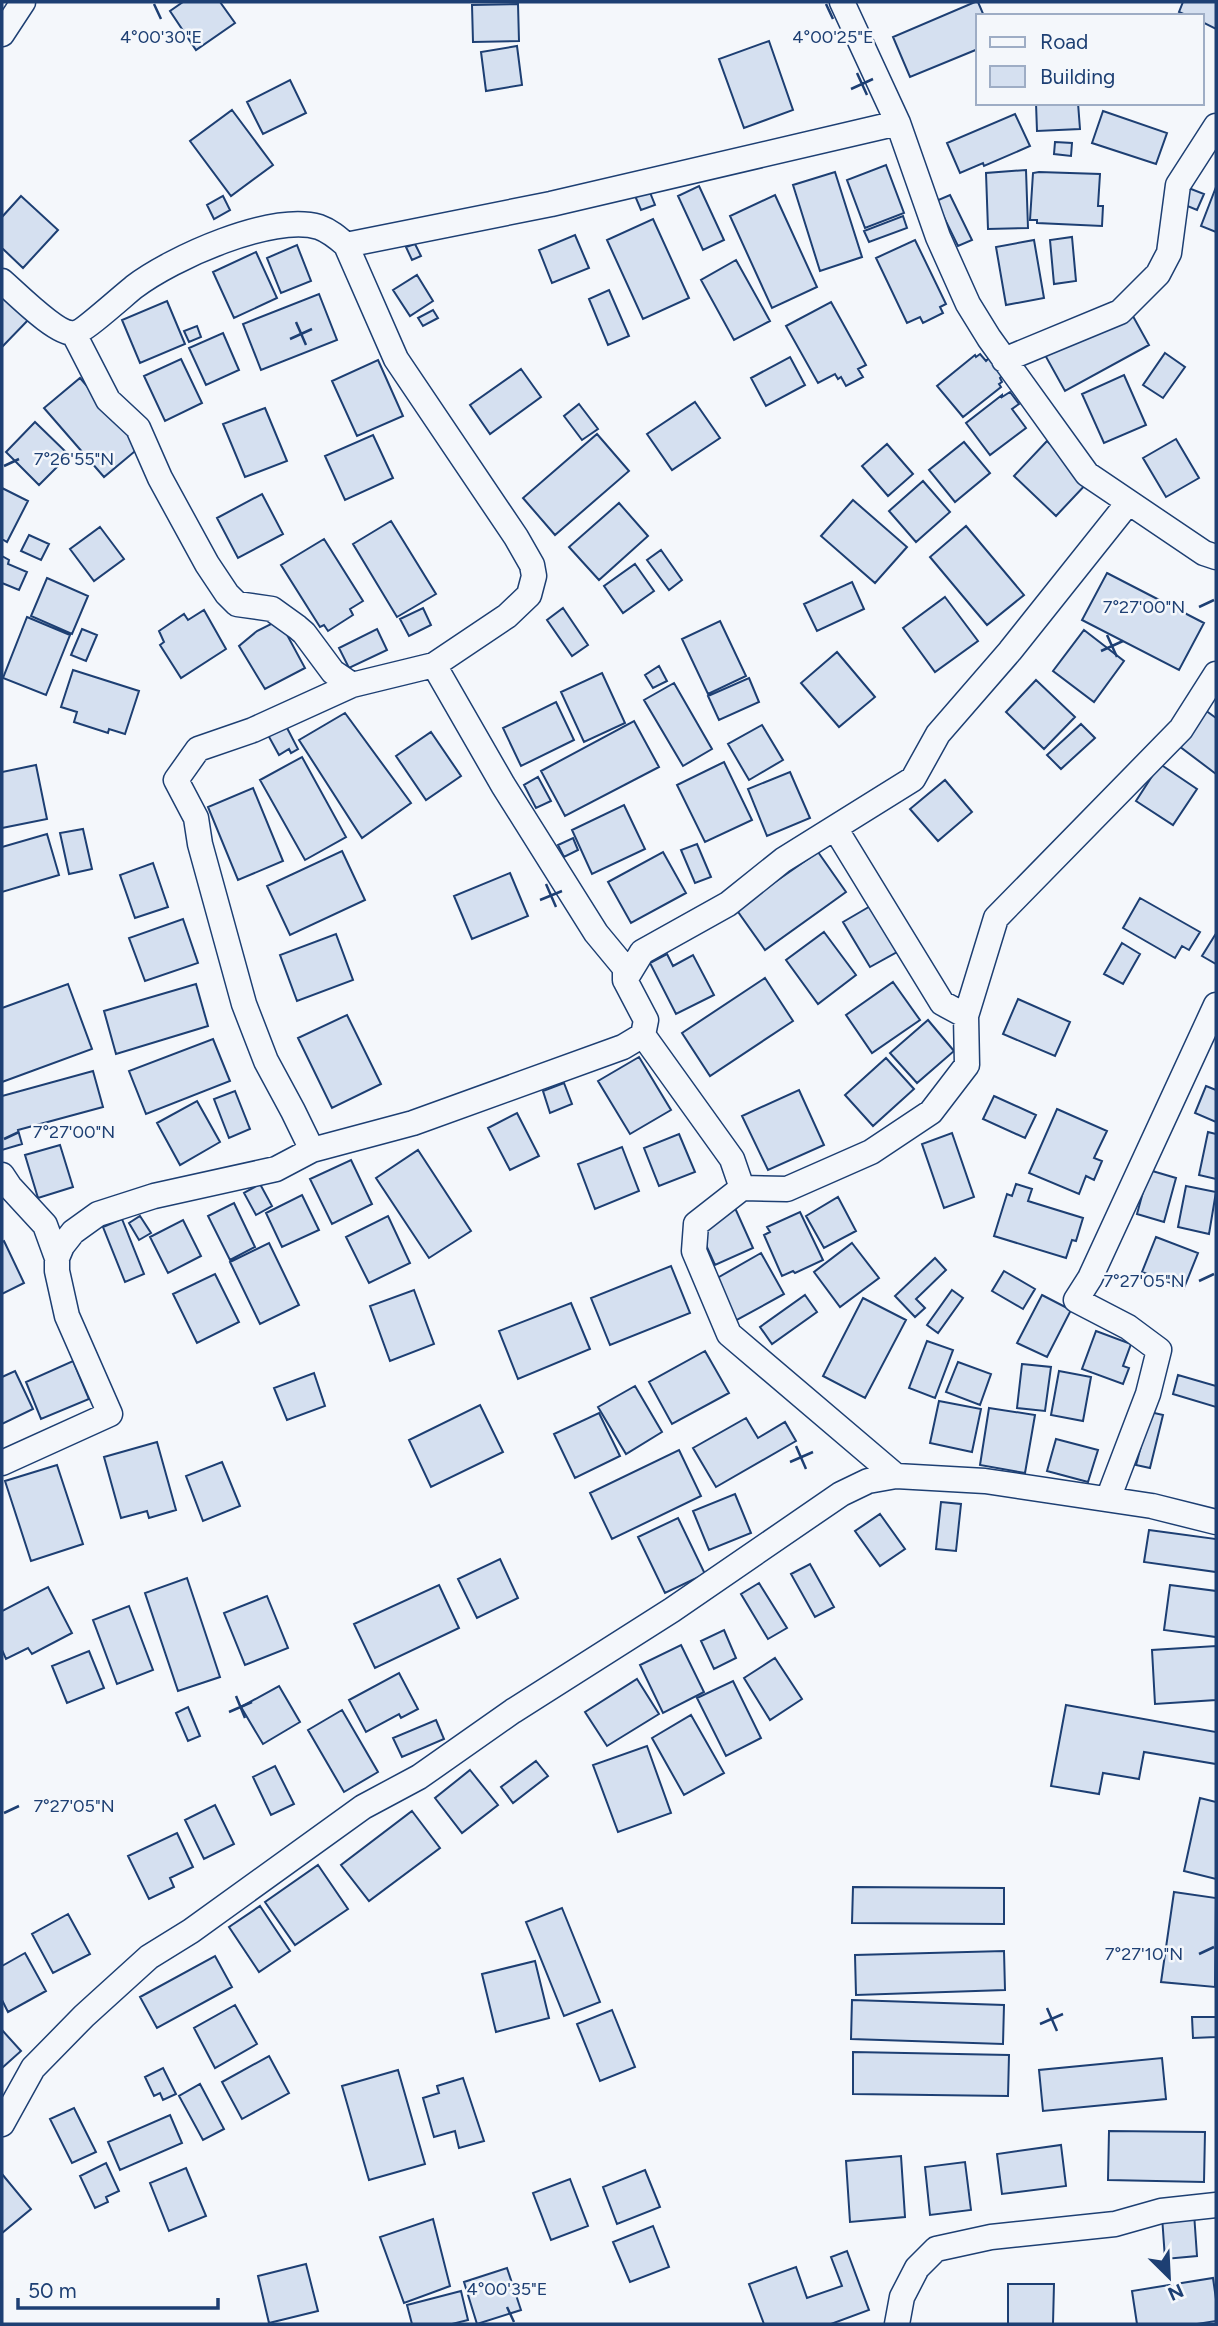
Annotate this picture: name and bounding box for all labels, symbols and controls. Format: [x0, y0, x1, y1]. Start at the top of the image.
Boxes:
legend [976, 14, 1204, 105]
text: 4°00'30"E [120, 26, 202, 48]
text: 4°00'25"E [792, 26, 874, 48]
text: Road [1040, 29, 1088, 54]
text: Building [1040, 64, 1115, 89]
text: 7°26'55"N [34, 448, 114, 470]
text: 7°27'00"N [1103, 596, 1185, 618]
text: 7°27'00"N [33, 1121, 115, 1143]
text: 7°27'05"N [1103, 1270, 1185, 1292]
text: 7°27'05"N [33, 1795, 115, 1817]
text: 7°27'10"N [1105, 1943, 1183, 1965]
north arrow [1134, 2242, 1204, 2312]
scale bar [18, 2266, 217, 2310]
text: 50 m [28, 2278, 77, 2303]
text: 4°00'35"E [466, 2278, 548, 2300]
text: N [1164, 2279, 1187, 2306]

